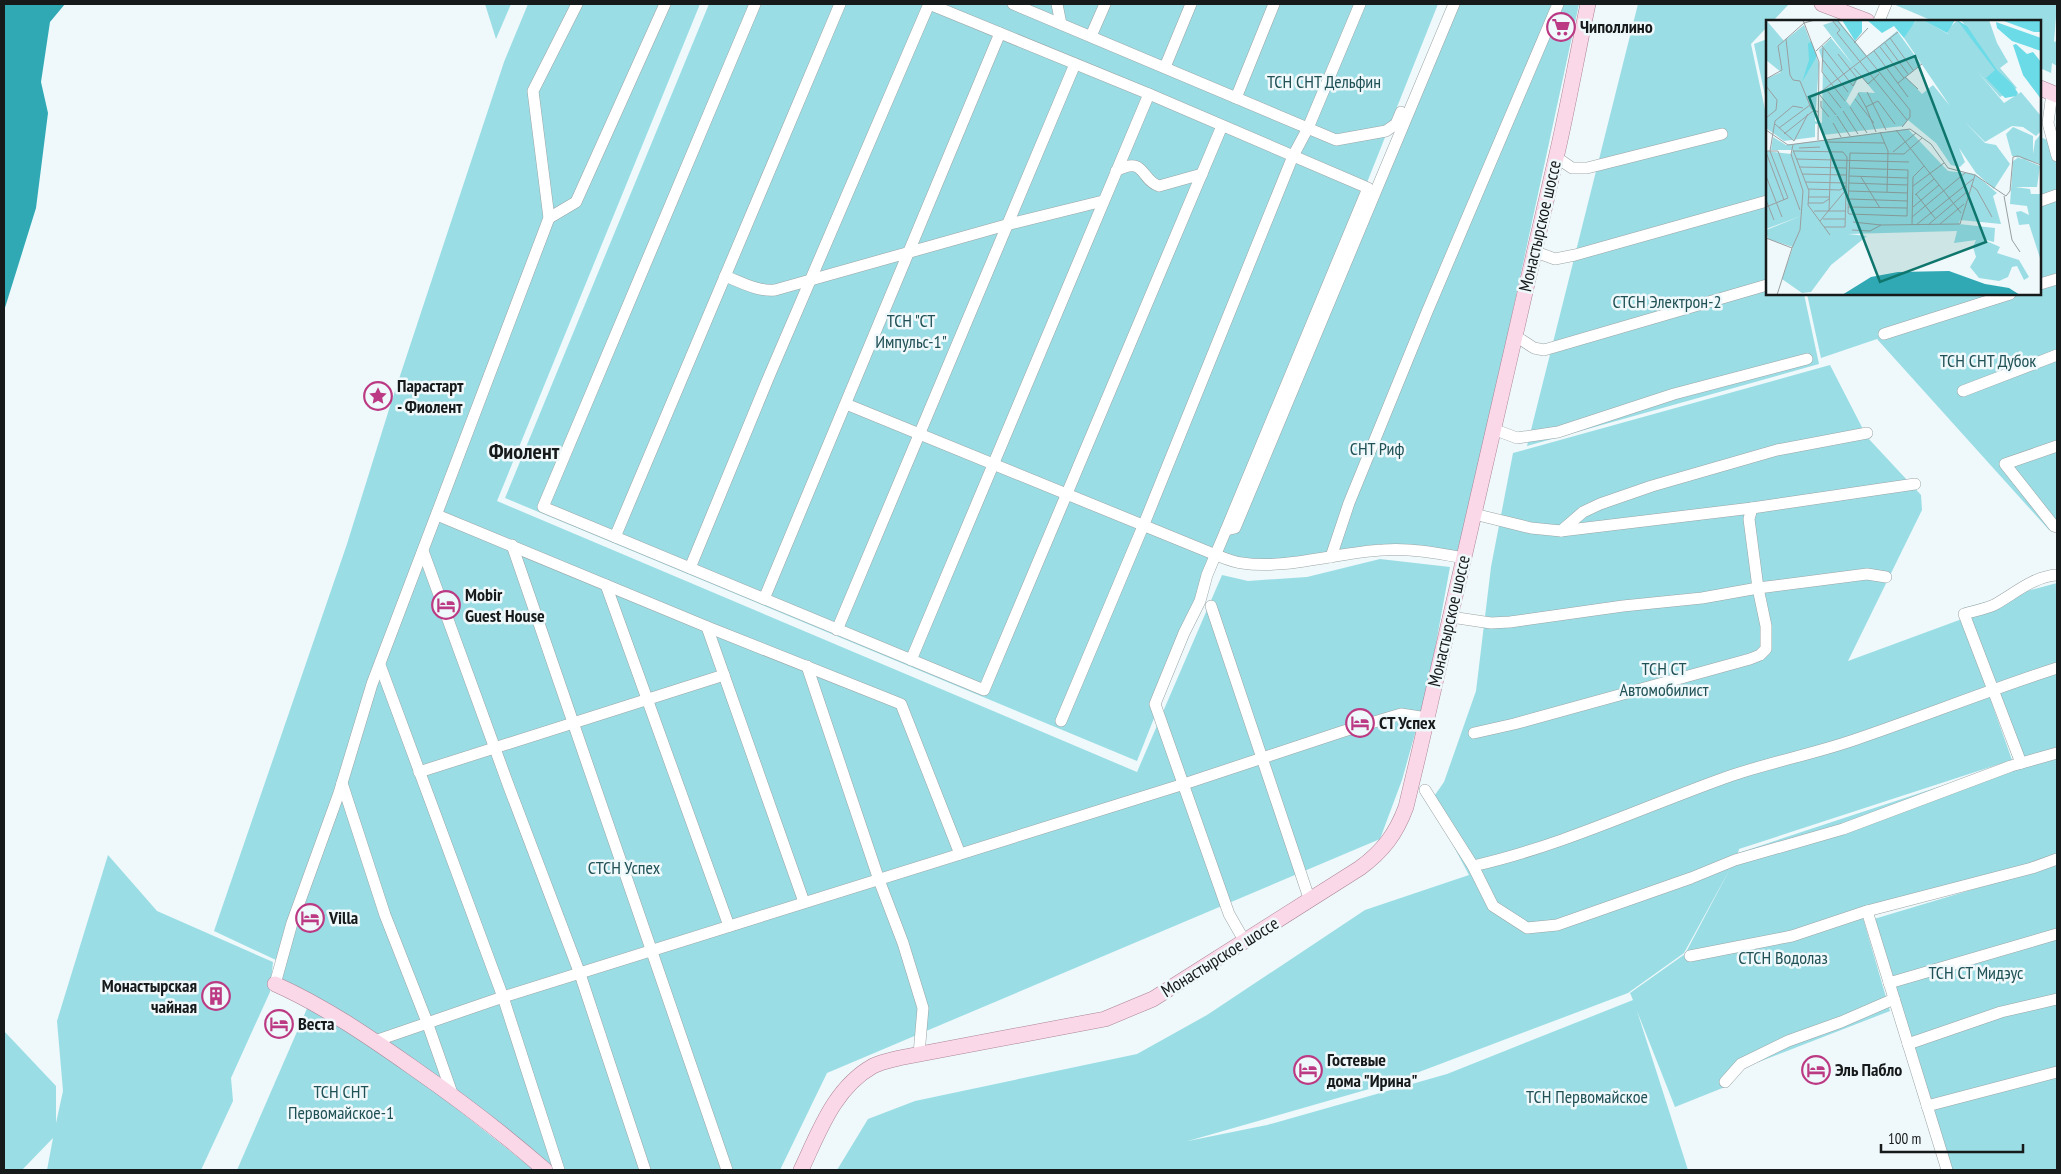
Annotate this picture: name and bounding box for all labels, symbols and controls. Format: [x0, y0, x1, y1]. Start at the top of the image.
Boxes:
supermarket icon: Чиполлино [1546, 12, 1576, 42]
place label: Чиполлино [1580, 15, 1653, 38]
inset map [1766, 20, 2041, 295]
park label: ТСН СНТ Дельфин [1267, 70, 1381, 93]
street label: Монастырское шоссе [1513, 158, 1566, 294]
park label: СТСН Электрон-2 [1612, 290, 1722, 313]
park label: ТСН "СТ Импульс-1" [875, 309, 947, 353]
park label: ТСН СНТ Дубок [1940, 349, 2036, 372]
place label: Парастарт - Фиолент [397, 374, 464, 418]
place icon: Парастарт - Фиолент [363, 381, 393, 411]
district label: Фиолент [489, 437, 560, 465]
park label: СНТ Риф [1350, 437, 1404, 460]
street label: Монастырское шоссе [1422, 553, 1475, 689]
place label: Mobir Guest House [465, 583, 545, 627]
hotel icon: Mobir Guest House [431, 590, 461, 620]
park label: ТСН СТ Автомобилист [1619, 657, 1709, 701]
hotel icon: СТ Успех [1345, 708, 1375, 738]
place label: СТ Успех [1379, 711, 1436, 734]
park label: СТСН Успех [588, 856, 661, 879]
hotel icon: Villa [295, 903, 325, 933]
place label: Villa [328, 906, 358, 929]
street label: Монастырское шоссе [1157, 911, 1283, 1002]
park label: СТСН Водолаз [1738, 946, 1828, 969]
park label: ТСН СТ Мидэус [1928, 961, 2024, 984]
place label: Монастырская чайная [102, 974, 197, 1018]
building icon: Монастырская чайная [201, 981, 231, 1011]
hotel icon: Веста [264, 1009, 294, 1039]
place label: Веста [298, 1012, 334, 1035]
place label: Гостевые дома "Ирина" [1326, 1048, 1417, 1092]
hotel icon: Гостевые дома "Ирина" [1293, 1055, 1323, 1085]
hotel icon: Эль Пабло [1801, 1055, 1831, 1085]
place label: Эль Пабло [1835, 1058, 1902, 1081]
park label: ТСН СНТ Первомайское-1 [288, 1080, 394, 1124]
park label: ТСН Первомайское [1526, 1085, 1648, 1108]
scale bar [1881, 1122, 2024, 1154]
text: 100 m [1888, 1129, 1921, 1148]

